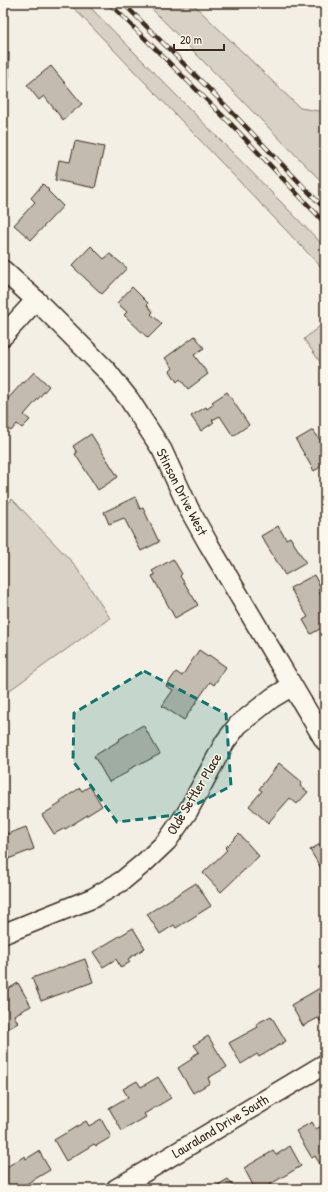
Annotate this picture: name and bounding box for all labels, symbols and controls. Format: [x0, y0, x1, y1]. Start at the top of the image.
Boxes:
scale bar [174, 26, 224, 52]
text: 20 m [180, 31, 202, 48]
street label: Stinson Drive West [152, 445, 213, 539]
street label: Olde Settler Place [162, 749, 226, 838]
street label: Lauraland Drive South [168, 1089, 272, 1162]

